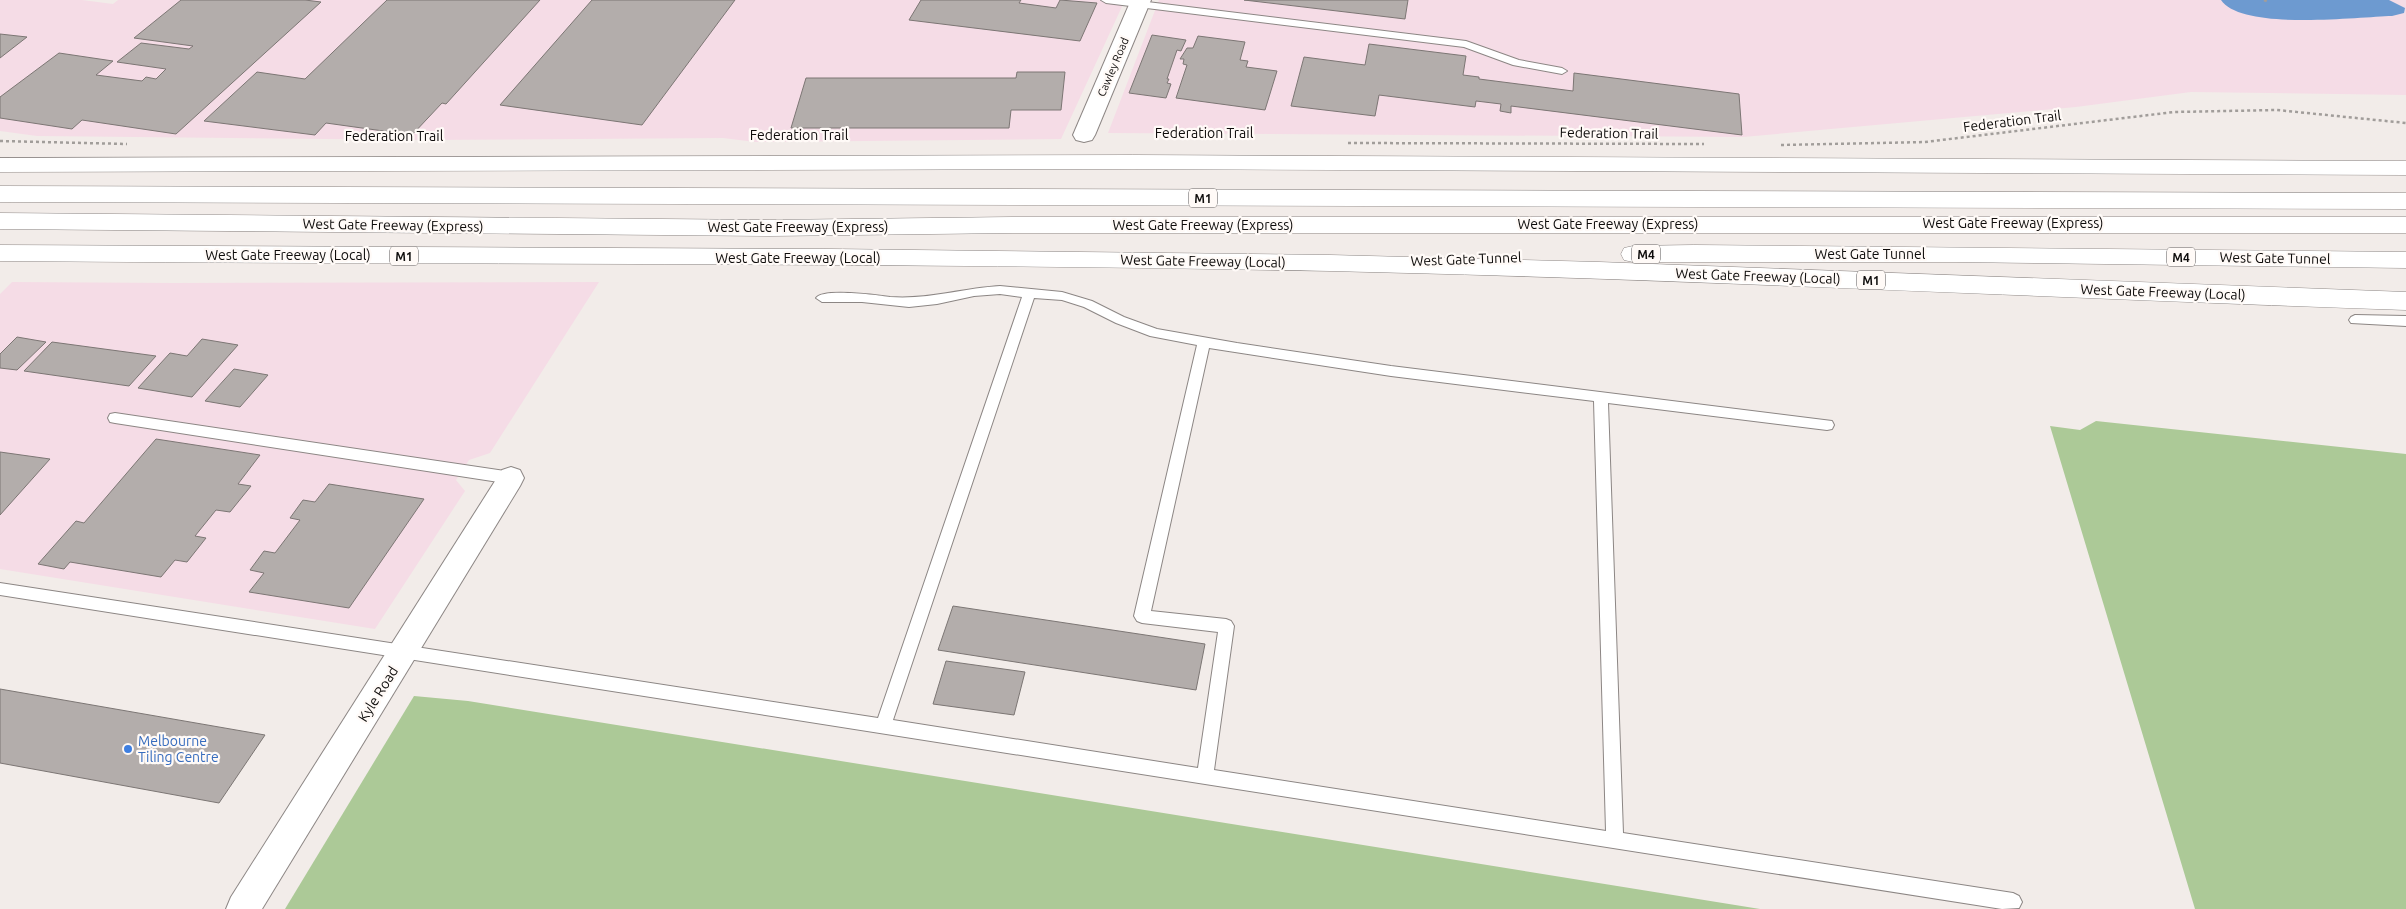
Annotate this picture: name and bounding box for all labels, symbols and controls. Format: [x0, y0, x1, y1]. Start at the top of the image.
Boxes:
street label: Cawley Road [1095, 36, 1131, 98]
street label: Federation Trail [1962, 107, 2062, 135]
street label: Federation Trail [1560, 124, 1659, 142]
street label: Federation Trail [1155, 125, 1254, 141]
street label: Federation Trail [750, 127, 849, 143]
street label: Federation Trail [345, 128, 444, 144]
road number: M1 [1189, 188, 1217, 208]
street label: West Gate Freeway (Express) [302, 215, 484, 235]
street label: West Gate Freeway (Express) [1922, 215, 2104, 231]
street label: West Gate Freeway (Express) [1517, 216, 1699, 232]
street label: West Gate Freeway (Express) [1112, 217, 1294, 233]
street label: West Gate Freeway (Express) [707, 219, 889, 235]
road number: M4 [1632, 244, 1660, 264]
street label: West Gate Tunnel [1815, 246, 1926, 262]
street label: West Gate Freeway (Local) [205, 247, 371, 263]
road number: M1 [390, 247, 418, 266]
road number: M4 [2167, 248, 2195, 266]
street label: West Gate Tunnel [1410, 249, 1522, 269]
street label: West Gate Tunnel [2219, 249, 2331, 267]
street label: West Gate Freeway (Local) [715, 250, 881, 266]
street label: West Gate Freeway (Local) [1120, 252, 1286, 270]
street label: West Gate Freeway (Local) [1675, 265, 1841, 287]
road number: M1 [1857, 270, 1885, 290]
street label: West Gate Freeway (Local) [2080, 281, 2246, 303]
street label: Kyle Road [355, 663, 401, 725]
place label: Melbourne Tiling Centre [138, 733, 219, 765]
marker: Melbourne Tiling Centre [122, 743, 134, 755]

